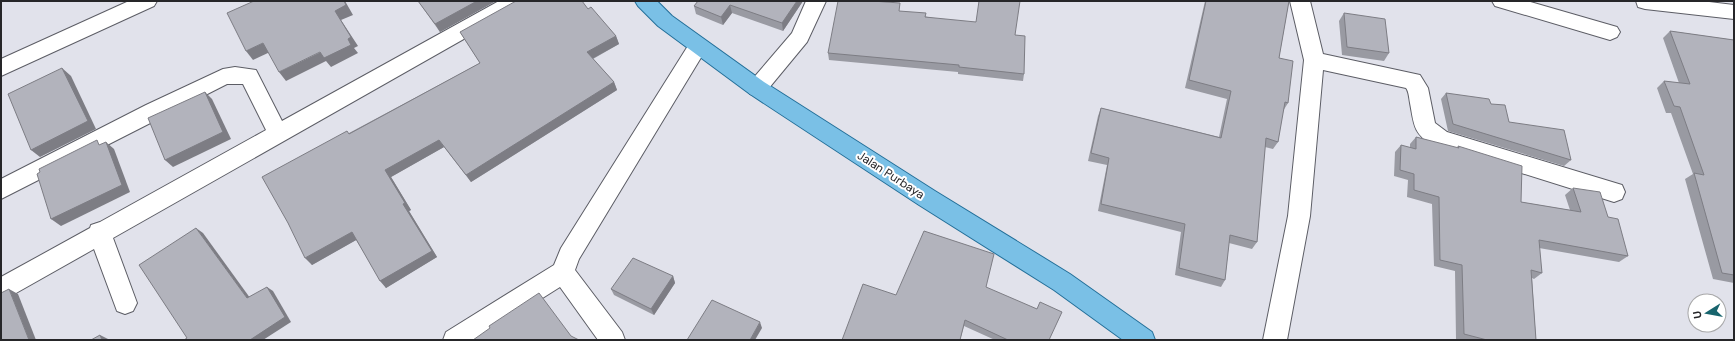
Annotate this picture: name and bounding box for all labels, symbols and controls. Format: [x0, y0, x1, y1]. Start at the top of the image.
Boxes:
street label: Jalan Purbaya [854, 147, 928, 203]
north arrow [1687, 293, 1727, 333]
text: U [1690, 310, 1705, 320]

